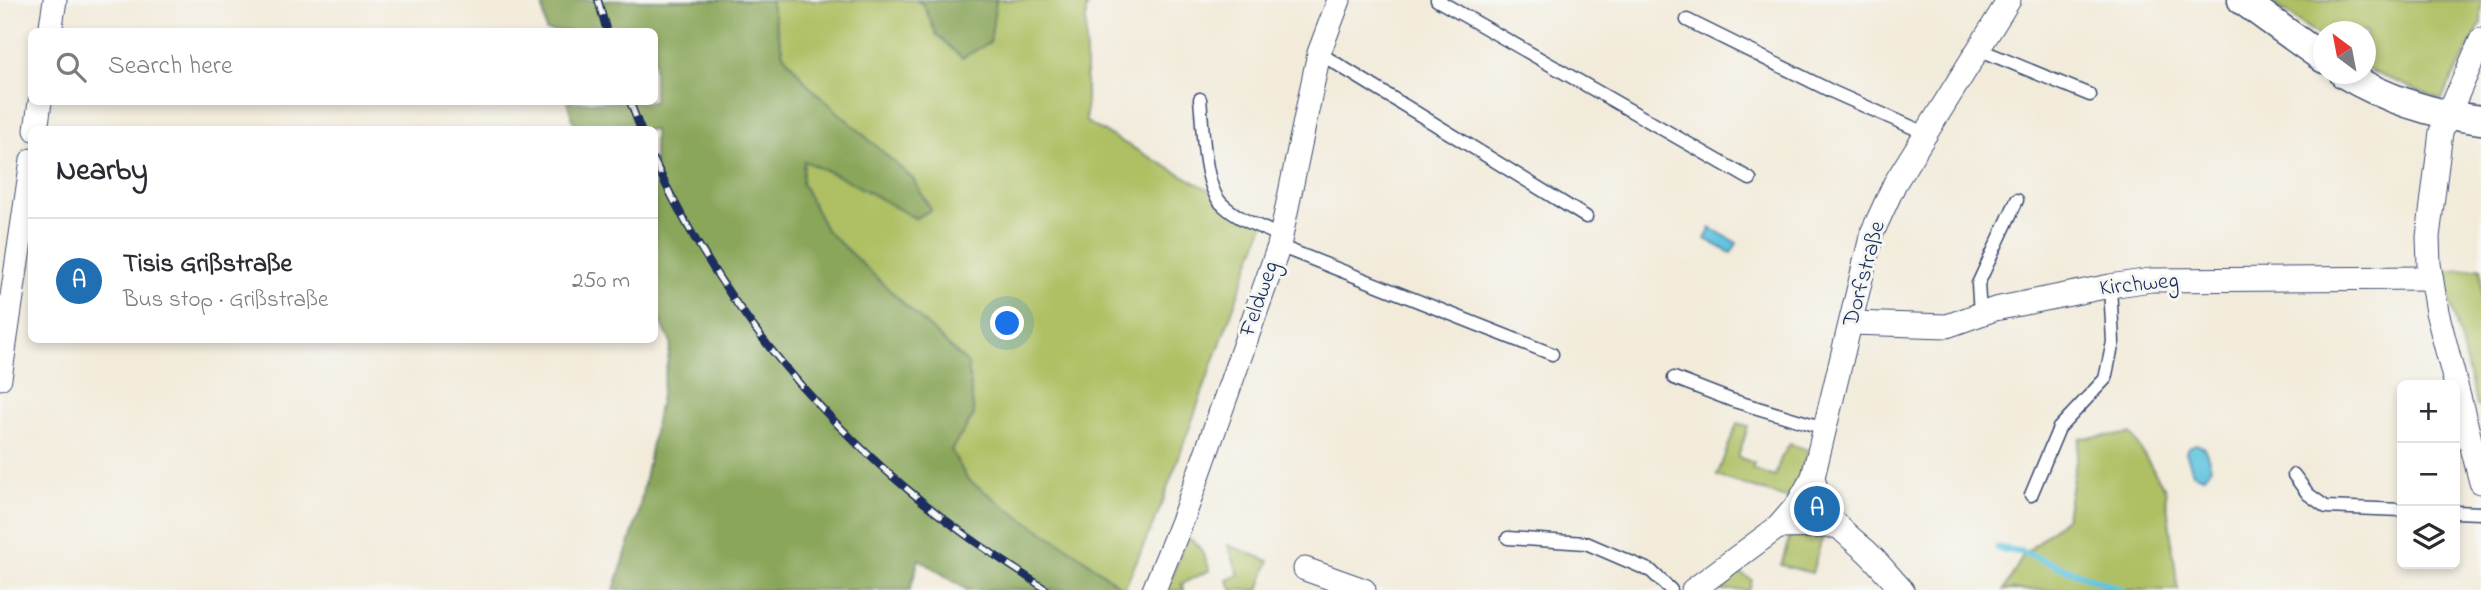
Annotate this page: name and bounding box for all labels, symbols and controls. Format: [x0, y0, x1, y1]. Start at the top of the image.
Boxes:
north arrow [2313, 21, 2376, 84]
search box [28, 28, 658, 105]
icon: search [52, 48, 90, 86]
text: Search here [108, 48, 233, 86]
text: Nearby [56, 150, 148, 194]
street label: Dorfstraße [1835, 217, 1895, 331]
text: Tisis Grißstraße [123, 246, 292, 284]
street label: Feldweg [1231, 257, 1289, 342]
street label: Kirchweg [2098, 264, 2180, 307]
text: A [72, 265, 86, 298]
text: 250 m [572, 265, 630, 298]
text: Bus stop · Grißstraße [123, 284, 328, 317]
your location [990, 306, 1024, 340]
map controls [2397, 380, 2460, 569]
button: + [2397, 380, 2460, 443]
button: − [2397, 443, 2460, 506]
pin: A [1794, 483, 1840, 535]
button: layers [2397, 506, 2460, 569]

